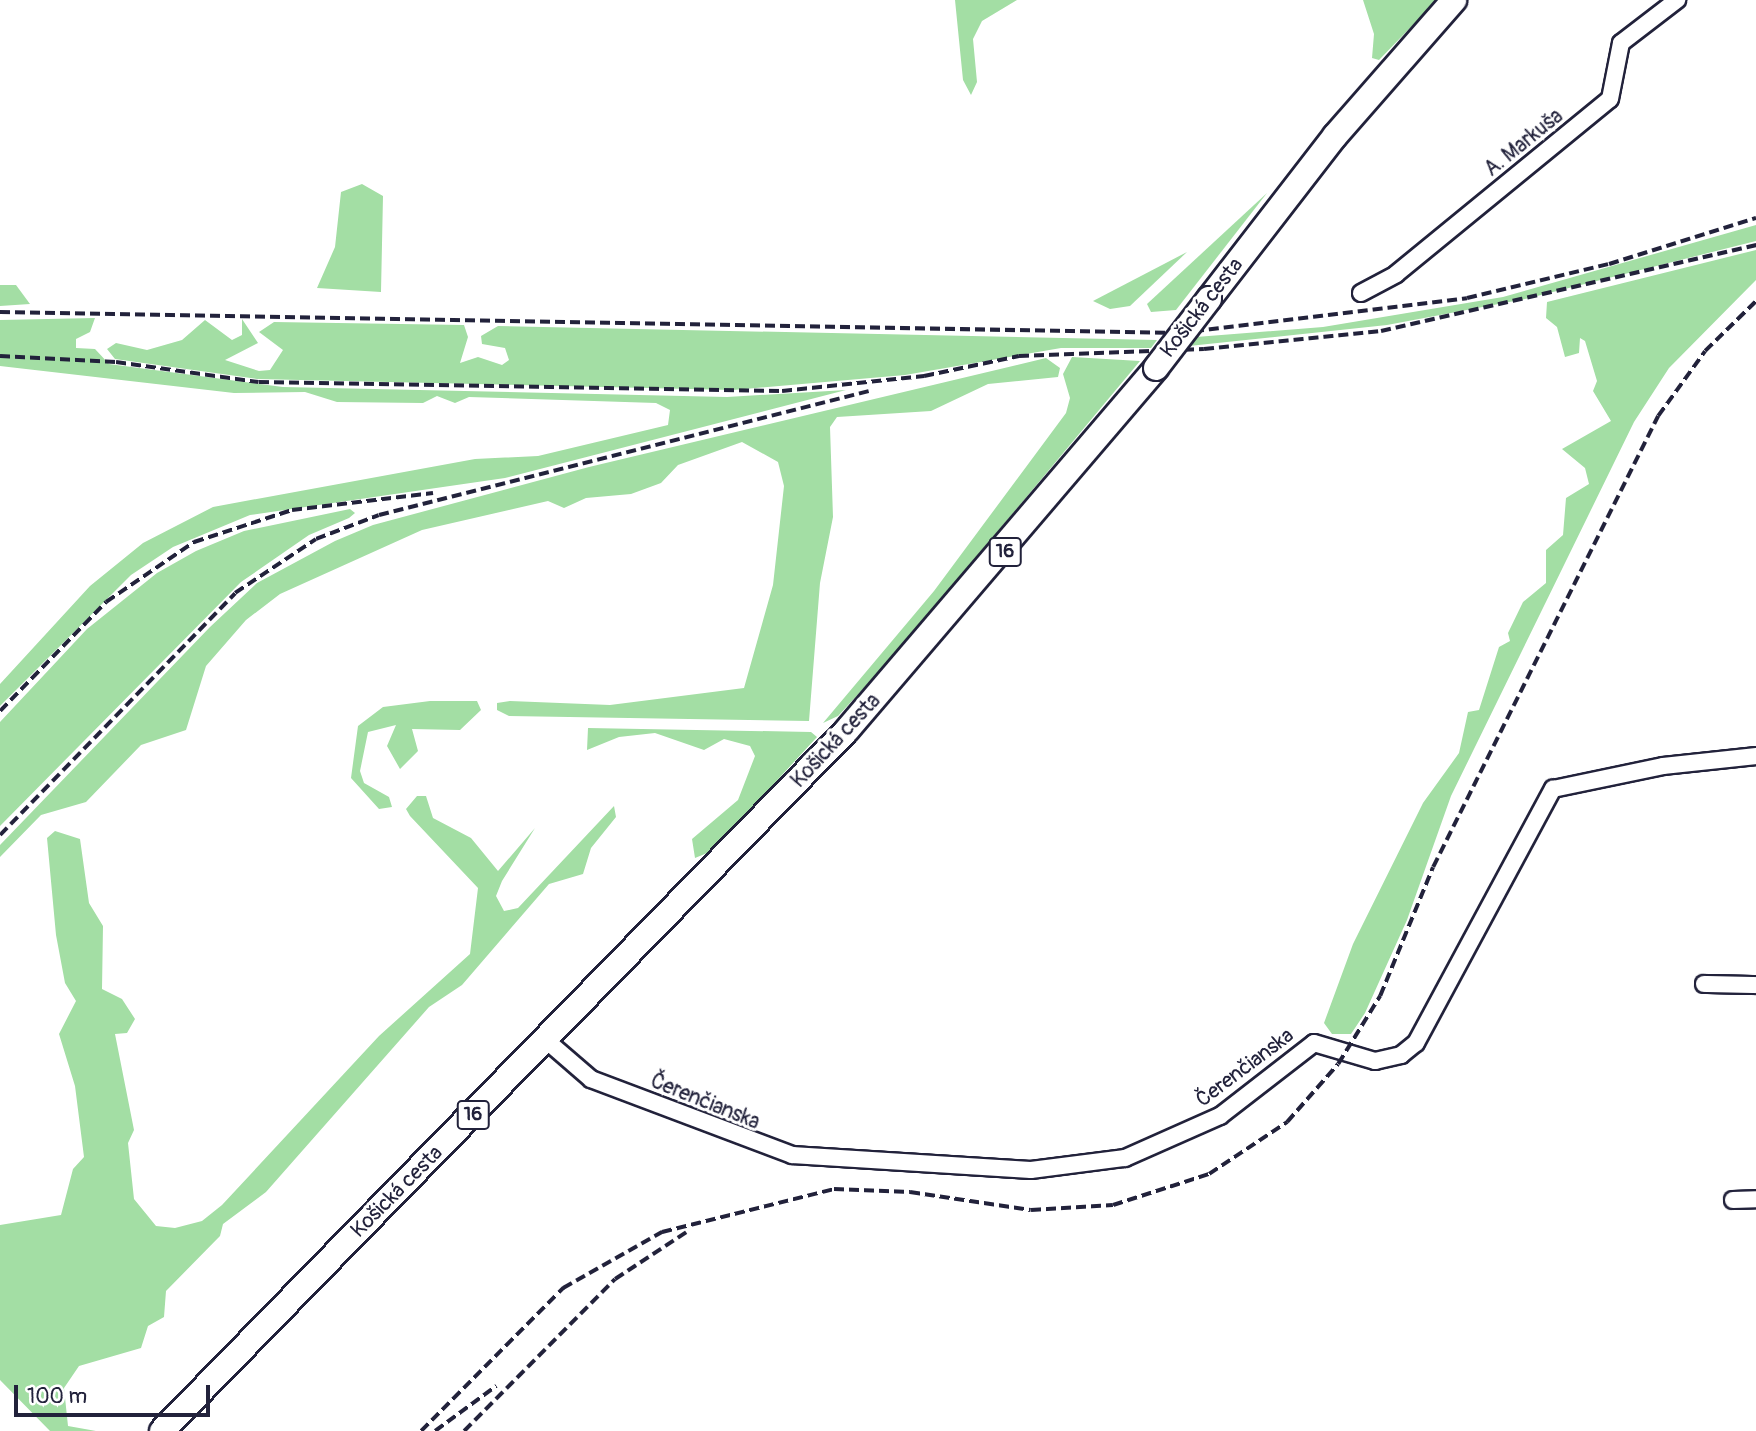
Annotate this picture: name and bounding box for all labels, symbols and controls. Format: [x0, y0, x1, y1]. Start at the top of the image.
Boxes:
street label: A. Markuša [1480, 104, 1568, 182]
street label: Košická cesta [1155, 253, 1249, 363]
road number: 16 [988, 537, 1023, 568]
street label: Košická cesta [786, 689, 886, 793]
street label: Čerenčianska [1191, 1023, 1299, 1113]
street label: Čerenčianska [647, 1069, 763, 1135]
road number: 16 [456, 1100, 490, 1130]
street label: Košická cesta [346, 1141, 448, 1243]
scale bar [18, 1372, 214, 1416]
text: 100 m [27, 1383, 87, 1410]

